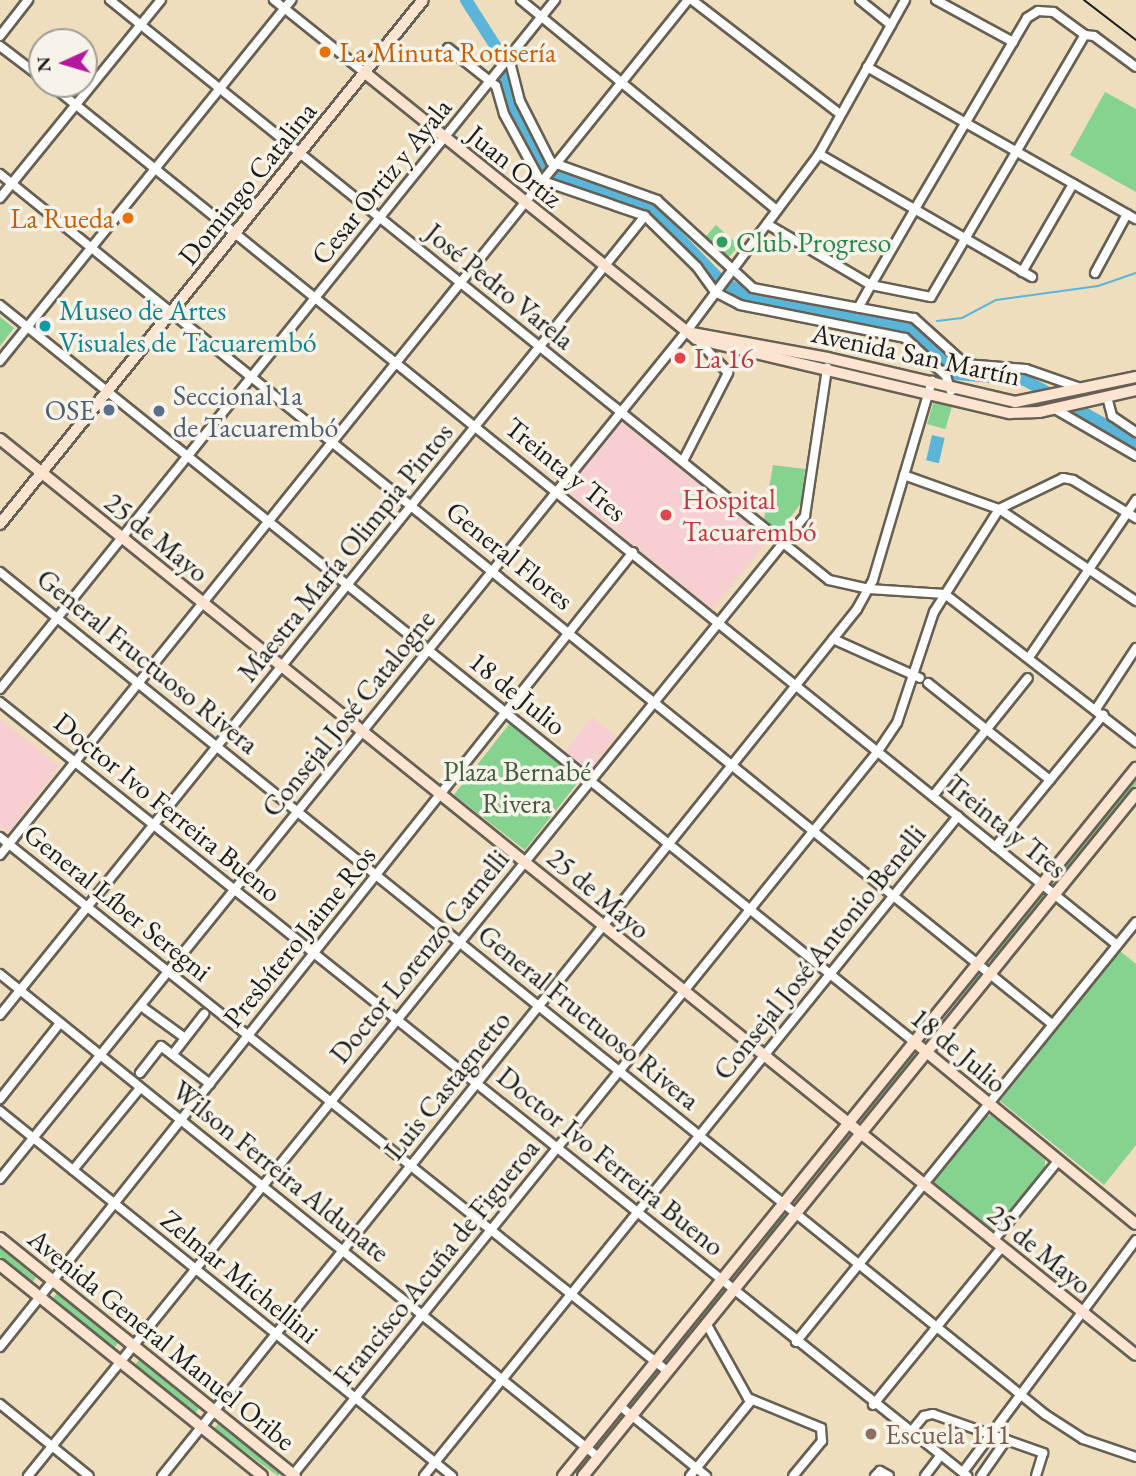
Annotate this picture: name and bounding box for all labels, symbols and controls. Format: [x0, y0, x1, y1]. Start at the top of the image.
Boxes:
north arrow [28, 28, 98, 98]
place label: La Minuta Rotisería [339, 35, 556, 69]
marker: La Minuta Rotisería [317, 44, 333, 60]
text: N [31, 56, 57, 73]
street label: Cesar Ortiz y Ayala [304, 91, 458, 271]
street label: Domingo Catalina [171, 94, 323, 272]
street label: Juan Ortiz [461, 117, 569, 215]
place label: La Rueda [10, 201, 114, 235]
marker: La Rueda [120, 210, 136, 226]
street label: José Pedro Varela [419, 216, 581, 356]
place label: Club Progreso [736, 225, 891, 259]
marker: Club Progreso [714, 234, 730, 250]
place label: Museo de Artes Visuales de Tacuarembó [59, 293, 317, 359]
street label: Avenida San Martín [808, 315, 1024, 393]
marker: Museo de Artes Visuales de Tacuarembó [37, 318, 53, 334]
place label: La 16 [694, 341, 754, 375]
marker: La 16 [672, 350, 688, 366]
place label: Seccional 1a de Tacuarembó [173, 378, 338, 444]
place label: OSE [45, 393, 95, 427]
marker: OSE [101, 402, 117, 418]
marker: Seccional 1a de Tacuarembó [151, 403, 167, 419]
street label: Treinta y Tres [498, 410, 634, 528]
street label: Maestra María Olimpia Pintos [230, 416, 460, 688]
place label: Hospital Tacuarembó [682, 482, 817, 548]
street label: 25 de Mayo [98, 485, 216, 589]
street label: General Flores [440, 493, 580, 617]
marker: Hospital Tacuarembó [656, 505, 676, 525]
street label: General Fructuoso Rivera [30, 561, 266, 761]
street label: Consejal José Catalogne [254, 603, 442, 823]
street label: 18 de Julio [463, 644, 573, 742]
street label: Doctor Ivo Ferreira Bueno [48, 705, 288, 909]
park label: Plaza Bernabé Rivera [443, 754, 591, 820]
street label: Treinta y Tres [938, 767, 1074, 885]
street label: General Líber Seregni [18, 816, 218, 988]
street label: Consejal José Antonio Benelli [706, 818, 932, 1086]
street label: Presbítero Jaime Ros [216, 839, 382, 1033]
street label: 25 de Mayo [541, 840, 657, 946]
street label: Doctor Lorenzo Carnelli [322, 842, 516, 1070]
street label: General Fructuoso Rivera [471, 917, 707, 1117]
street label: 18 de Julio [904, 1000, 1014, 1100]
street label: Luis Castagnetto [377, 1004, 517, 1166]
street label: Doctor Ivo Ferreira Bueno [491, 1059, 731, 1263]
street label: Wilson Ferreira Aldunate [166, 1073, 396, 1269]
street label: Francisco Acuña de Figueroa [326, 1132, 546, 1392]
street label: 25 de Mayo [981, 1197, 1099, 1301]
street label: Zelmar Michellini [154, 1202, 326, 1350]
street label: Avenida General Manuel Oribe [22, 1221, 302, 1457]
place label: Escuela 111 [885, 1417, 1011, 1451]
marker: Escuela 111 [863, 1426, 879, 1442]

